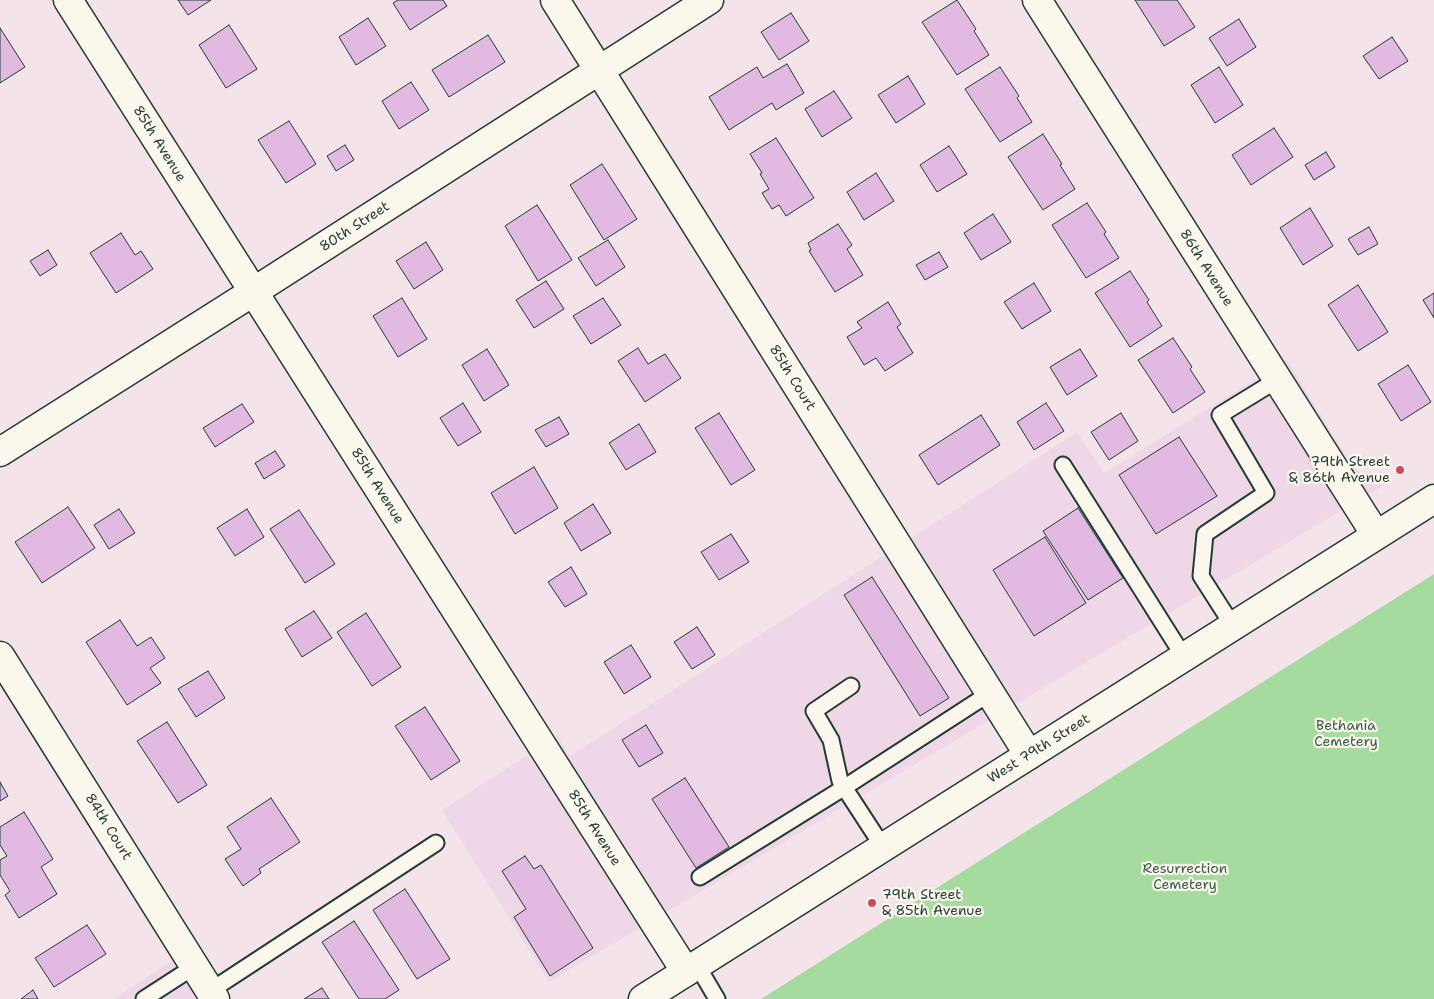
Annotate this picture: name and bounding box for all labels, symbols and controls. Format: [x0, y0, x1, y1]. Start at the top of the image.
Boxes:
street label: 85th Avenue [129, 103, 189, 185]
street label: 80th Street [317, 198, 393, 256]
street label: 86th Avenue [1176, 226, 1236, 310]
street label: 85th Court [765, 342, 819, 414]
street label: 85th Avenue [347, 445, 407, 527]
place label: 79th Street & 86th Avenue [1289, 454, 1390, 487]
marker: 79th Street & 86th Avenue [1394, 464, 1406, 476]
street label: West 79th Street [985, 711, 1093, 787]
park label: Bethania Cemetery [1314, 718, 1378, 750]
street label: 85th Avenue [564, 787, 624, 869]
street label: 84th Court [81, 791, 135, 863]
park label: Resurrection Cemetery [1143, 861, 1227, 894]
place label: 79th Street & 85th Avenue [882, 887, 982, 920]
marker: 79th Street & 85th Avenue [866, 897, 878, 909]

